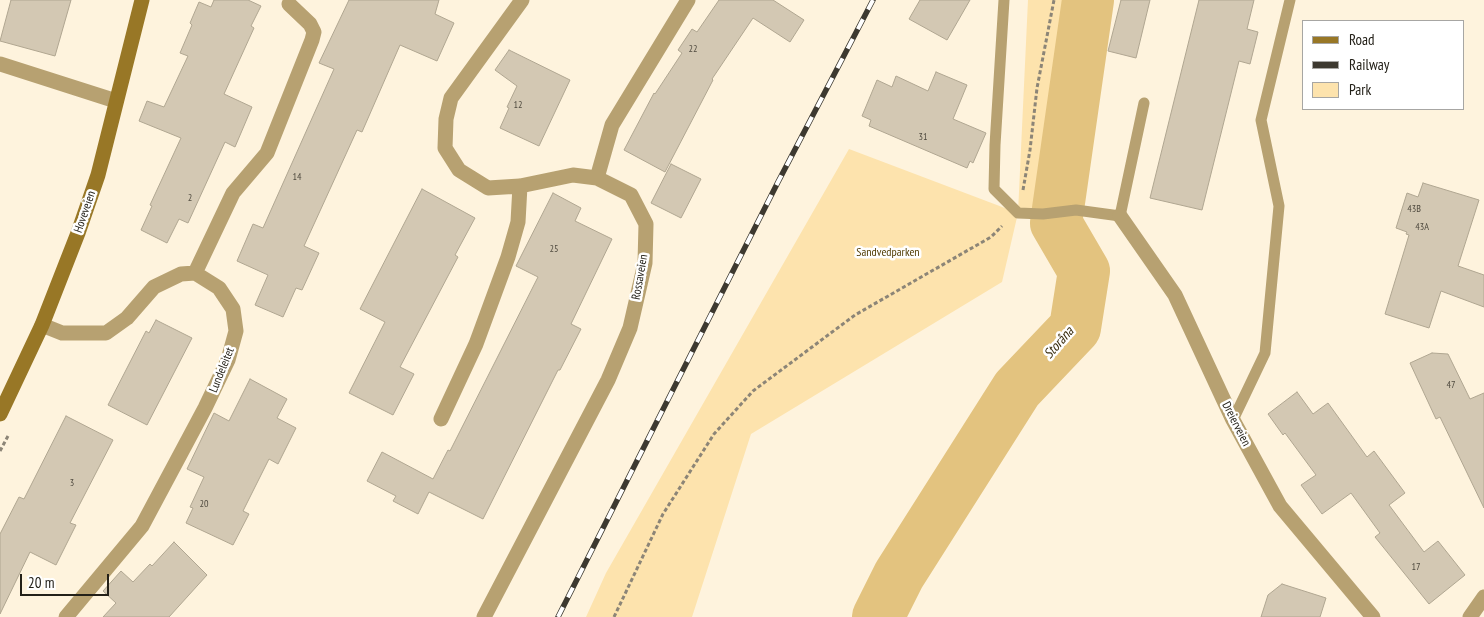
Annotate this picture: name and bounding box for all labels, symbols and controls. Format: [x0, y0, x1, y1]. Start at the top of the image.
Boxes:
legend [1302, 20, 1464, 110]
text: Road [1349, 30, 1375, 49]
house number: 22 [689, 43, 697, 55]
text: Railway [1349, 55, 1389, 74]
text: Park [1349, 80, 1371, 99]
house number: 12 [514, 99, 522, 111]
house number: 31 [919, 131, 927, 143]
house number: 14 [293, 171, 301, 183]
street label: Hoveveien [71, 189, 99, 235]
house number: 2 [188, 192, 192, 204]
house number: 43B [1407, 203, 1421, 215]
house number: 43A [1415, 221, 1429, 233]
house number: 25 [550, 243, 558, 255]
park label: Sandvedparken [856, 246, 920, 260]
street label: Rossaveien [629, 253, 651, 301]
water label: Storåna [1041, 324, 1077, 362]
street label: Lundeleitet [206, 345, 238, 395]
house number: 47 [1447, 379, 1455, 391]
street label: Dreierveien [1219, 399, 1253, 449]
house number: 3 [70, 477, 74, 489]
house number: 20 [200, 498, 208, 510]
house number: 17 [1412, 561, 1420, 573]
scale bar [22, 564, 111, 596]
text: 20 m [28, 573, 54, 592]

